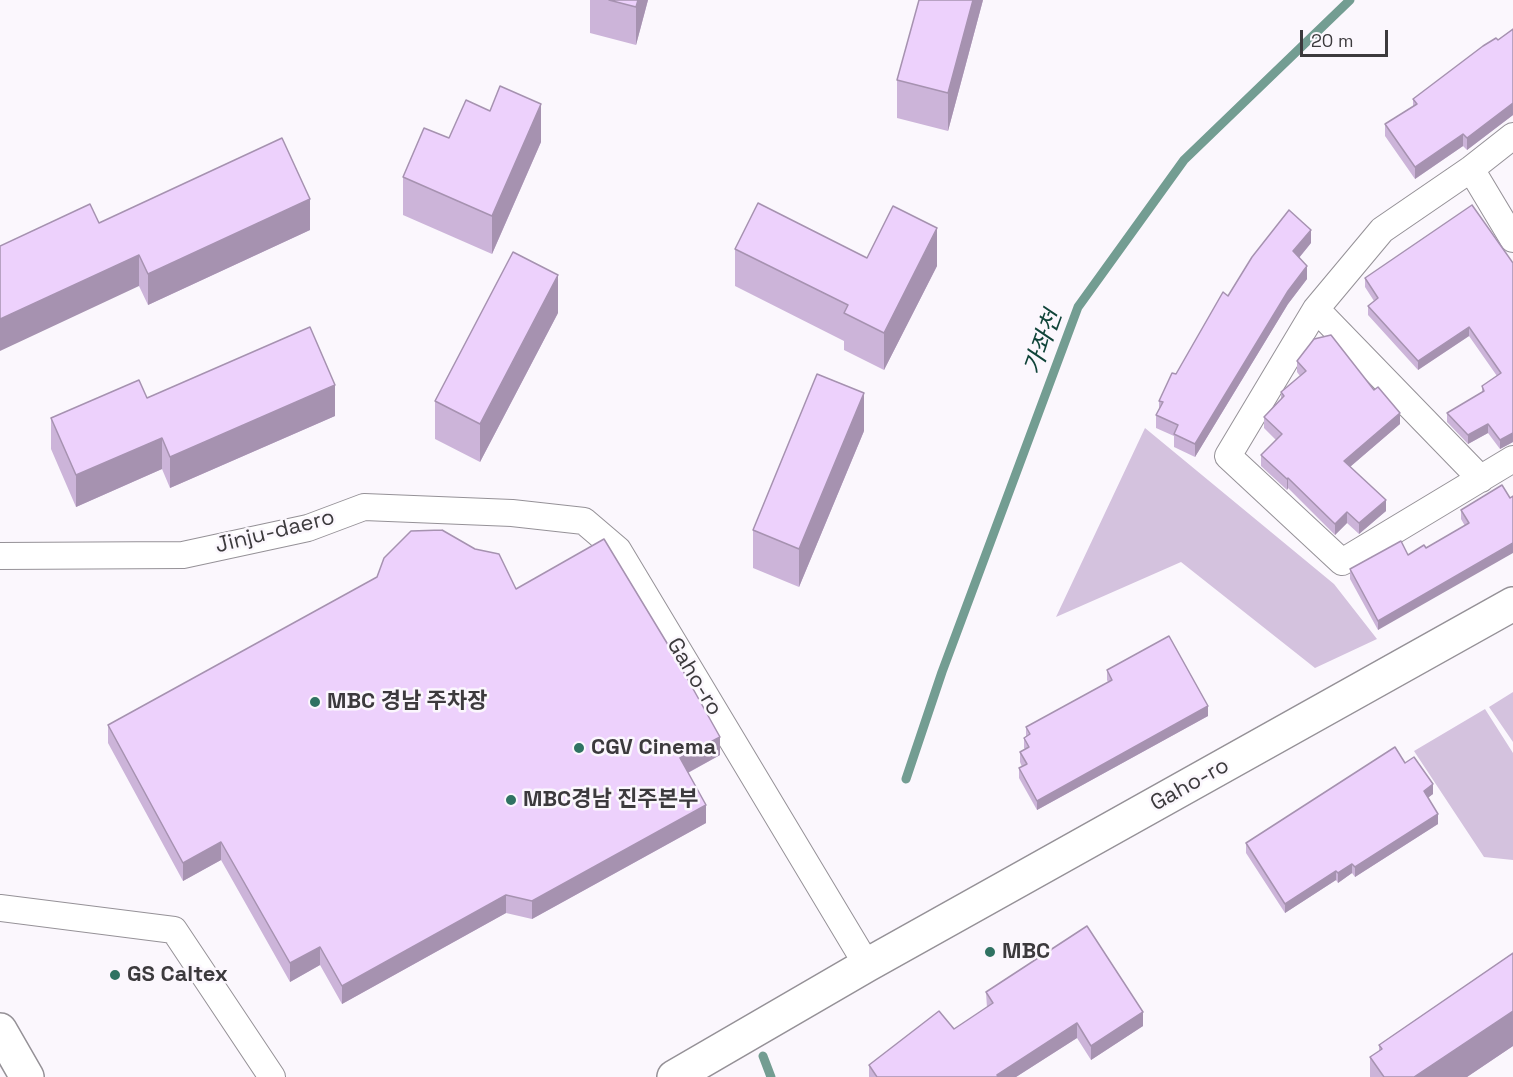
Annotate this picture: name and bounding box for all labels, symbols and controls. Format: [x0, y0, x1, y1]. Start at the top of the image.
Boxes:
scale bar [1303, 18, 1392, 56]
text: 20 m [1311, 29, 1354, 52]
water label: 가좌천 [1019, 307, 1069, 379]
street label: Jinju-daero [213, 504, 337, 560]
street label: Gaho-ro [661, 633, 727, 721]
place label: MBC 경남 주차장 [327, 689, 488, 715]
marker: MBC 경남 주차장 [308, 695, 322, 709]
place label: CGV Cinema [591, 735, 716, 761]
marker: CGV Cinema [572, 741, 586, 755]
street label: Gaho-ro [1146, 753, 1234, 817]
place label: MBC경남 진주본부 [523, 787, 698, 813]
marker: MBC경남 진주본부 [504, 793, 518, 807]
place label: MBC [1002, 939, 1050, 965]
marker: MBC [983, 945, 997, 959]
place label: GS Caltex [127, 962, 228, 988]
marker: GS Caltex [108, 968, 122, 982]

